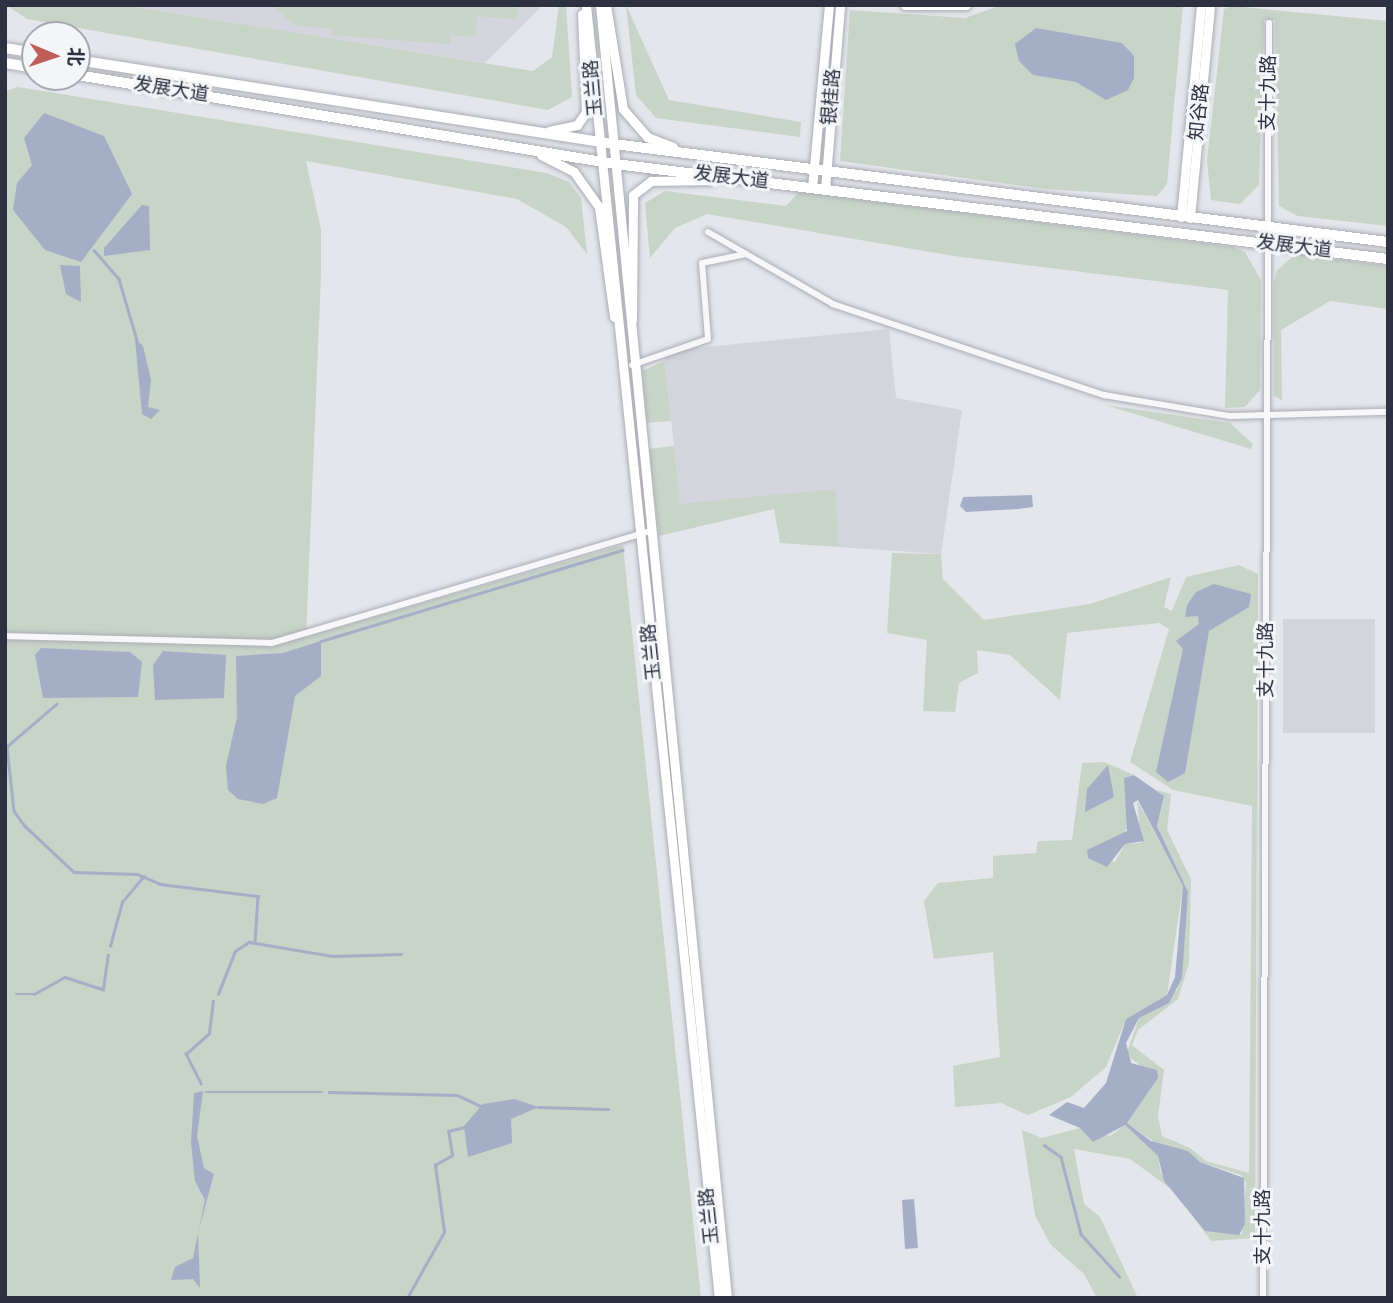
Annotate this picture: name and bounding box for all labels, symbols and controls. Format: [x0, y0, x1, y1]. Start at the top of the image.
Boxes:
north arrow [21, 21, 91, 91]
text: 北 [63, 47, 87, 67]
street label: 支十九路 [1257, 55, 1281, 131]
street label: 玉兰路 [580, 59, 608, 117]
street label: 银桂路 [818, 68, 846, 126]
street label: 发展大道 [132, 73, 210, 107]
street label: 知谷路 [1186, 82, 1214, 142]
street label: 发展大道 [692, 162, 770, 194]
street label: 发展大道 [1255, 231, 1333, 263]
street label: 玉兰路 [638, 622, 666, 682]
street label: 支十九路 [1256, 622, 1278, 698]
street label: 玉兰路 [696, 1186, 724, 1246]
street label: 支十九路 [1253, 1189, 1275, 1265]

